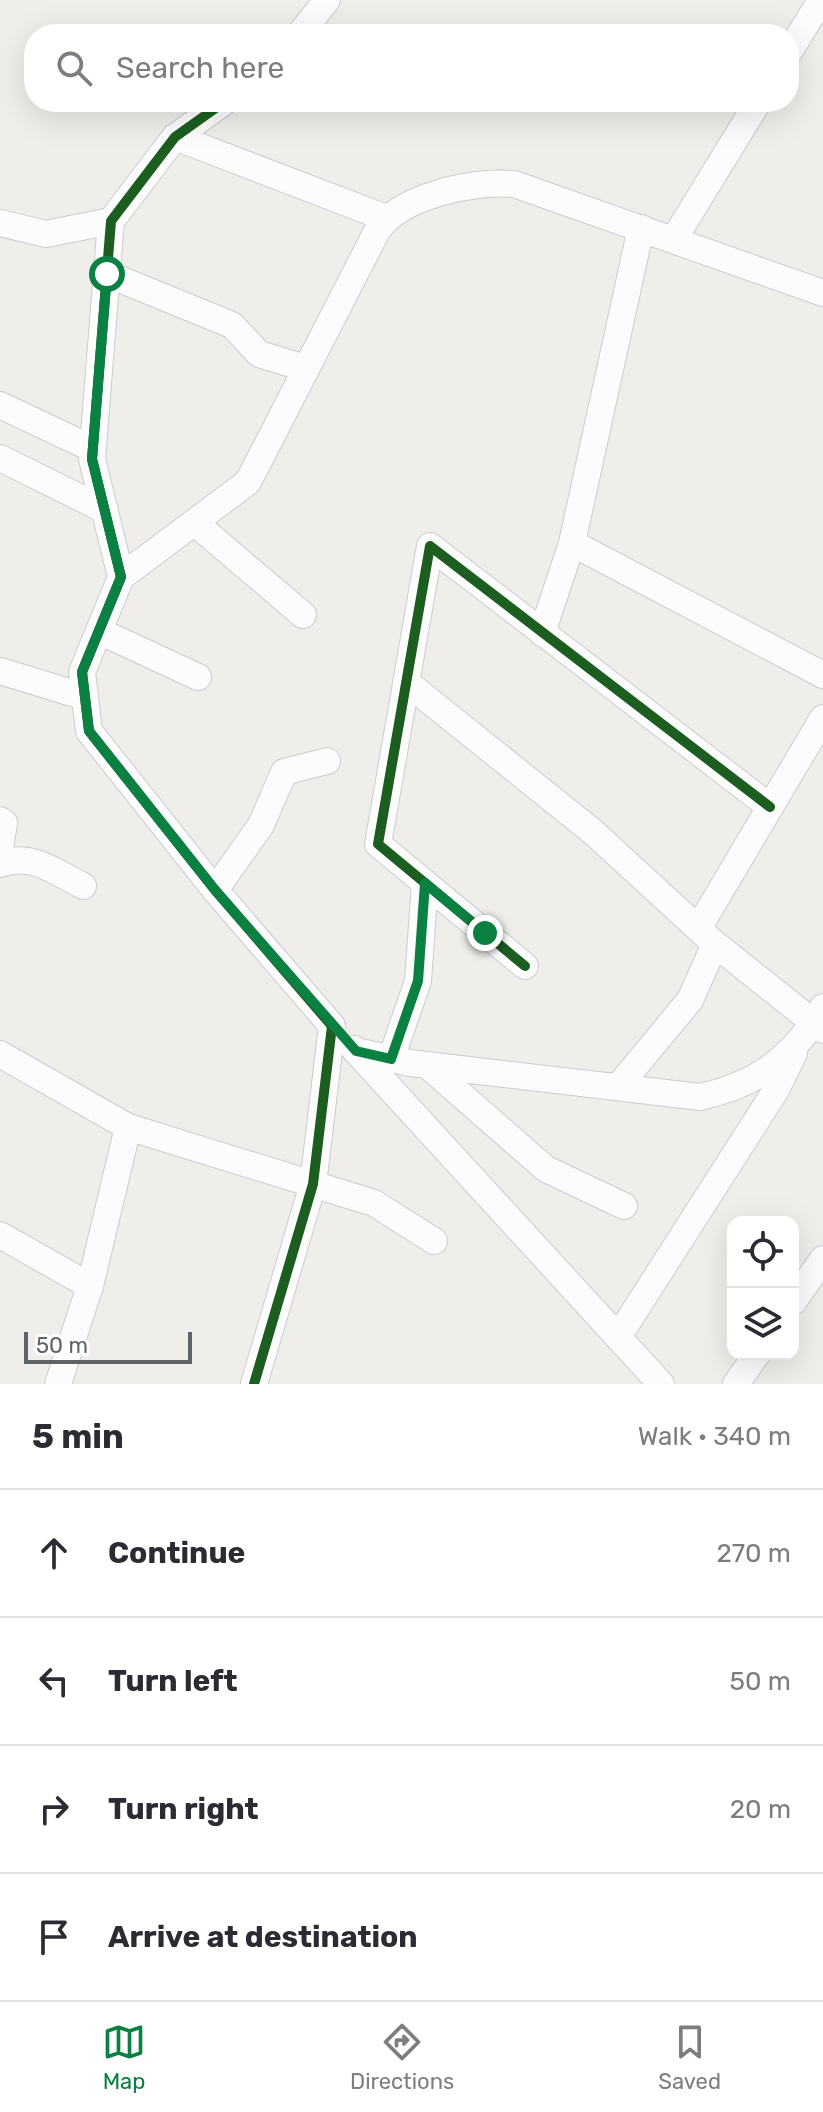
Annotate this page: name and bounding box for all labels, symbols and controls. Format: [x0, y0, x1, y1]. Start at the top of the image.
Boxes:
search box [24, 24, 799, 112]
icon: search [52, 46, 96, 90]
text: Search here [116, 50, 284, 86]
route start [89, 256, 125, 292]
route end [467, 915, 503, 951]
map controls [727, 1216, 799, 1360]
button: locate [727, 1216, 799, 1288]
button: layers [727, 1288, 799, 1360]
scale bar [24, 1328, 192, 1364]
text: 50 m [36, 1332, 88, 1359]
text: 5 min [32, 1416, 124, 1457]
text: Walk · 340 m [638, 1421, 791, 1452]
icon: ahead [32, 1531, 76, 1575]
text: Continue [108, 1535, 245, 1571]
text: 270 m [716, 1538, 791, 1569]
icon: left [32, 1659, 76, 1703]
text: Turn left [108, 1663, 238, 1699]
text: 50 m [730, 1666, 791, 1697]
icon: right [32, 1787, 76, 1831]
text: Turn right [108, 1791, 259, 1827]
text: 20 m [730, 1794, 791, 1825]
icon: arrive [32, 1915, 76, 1959]
text: Arrive at destination [108, 1919, 418, 1955]
tab: Map [102, 2020, 146, 2095]
tab: Directions [350, 2020, 454, 2095]
tab: Saved [658, 2020, 721, 2095]

